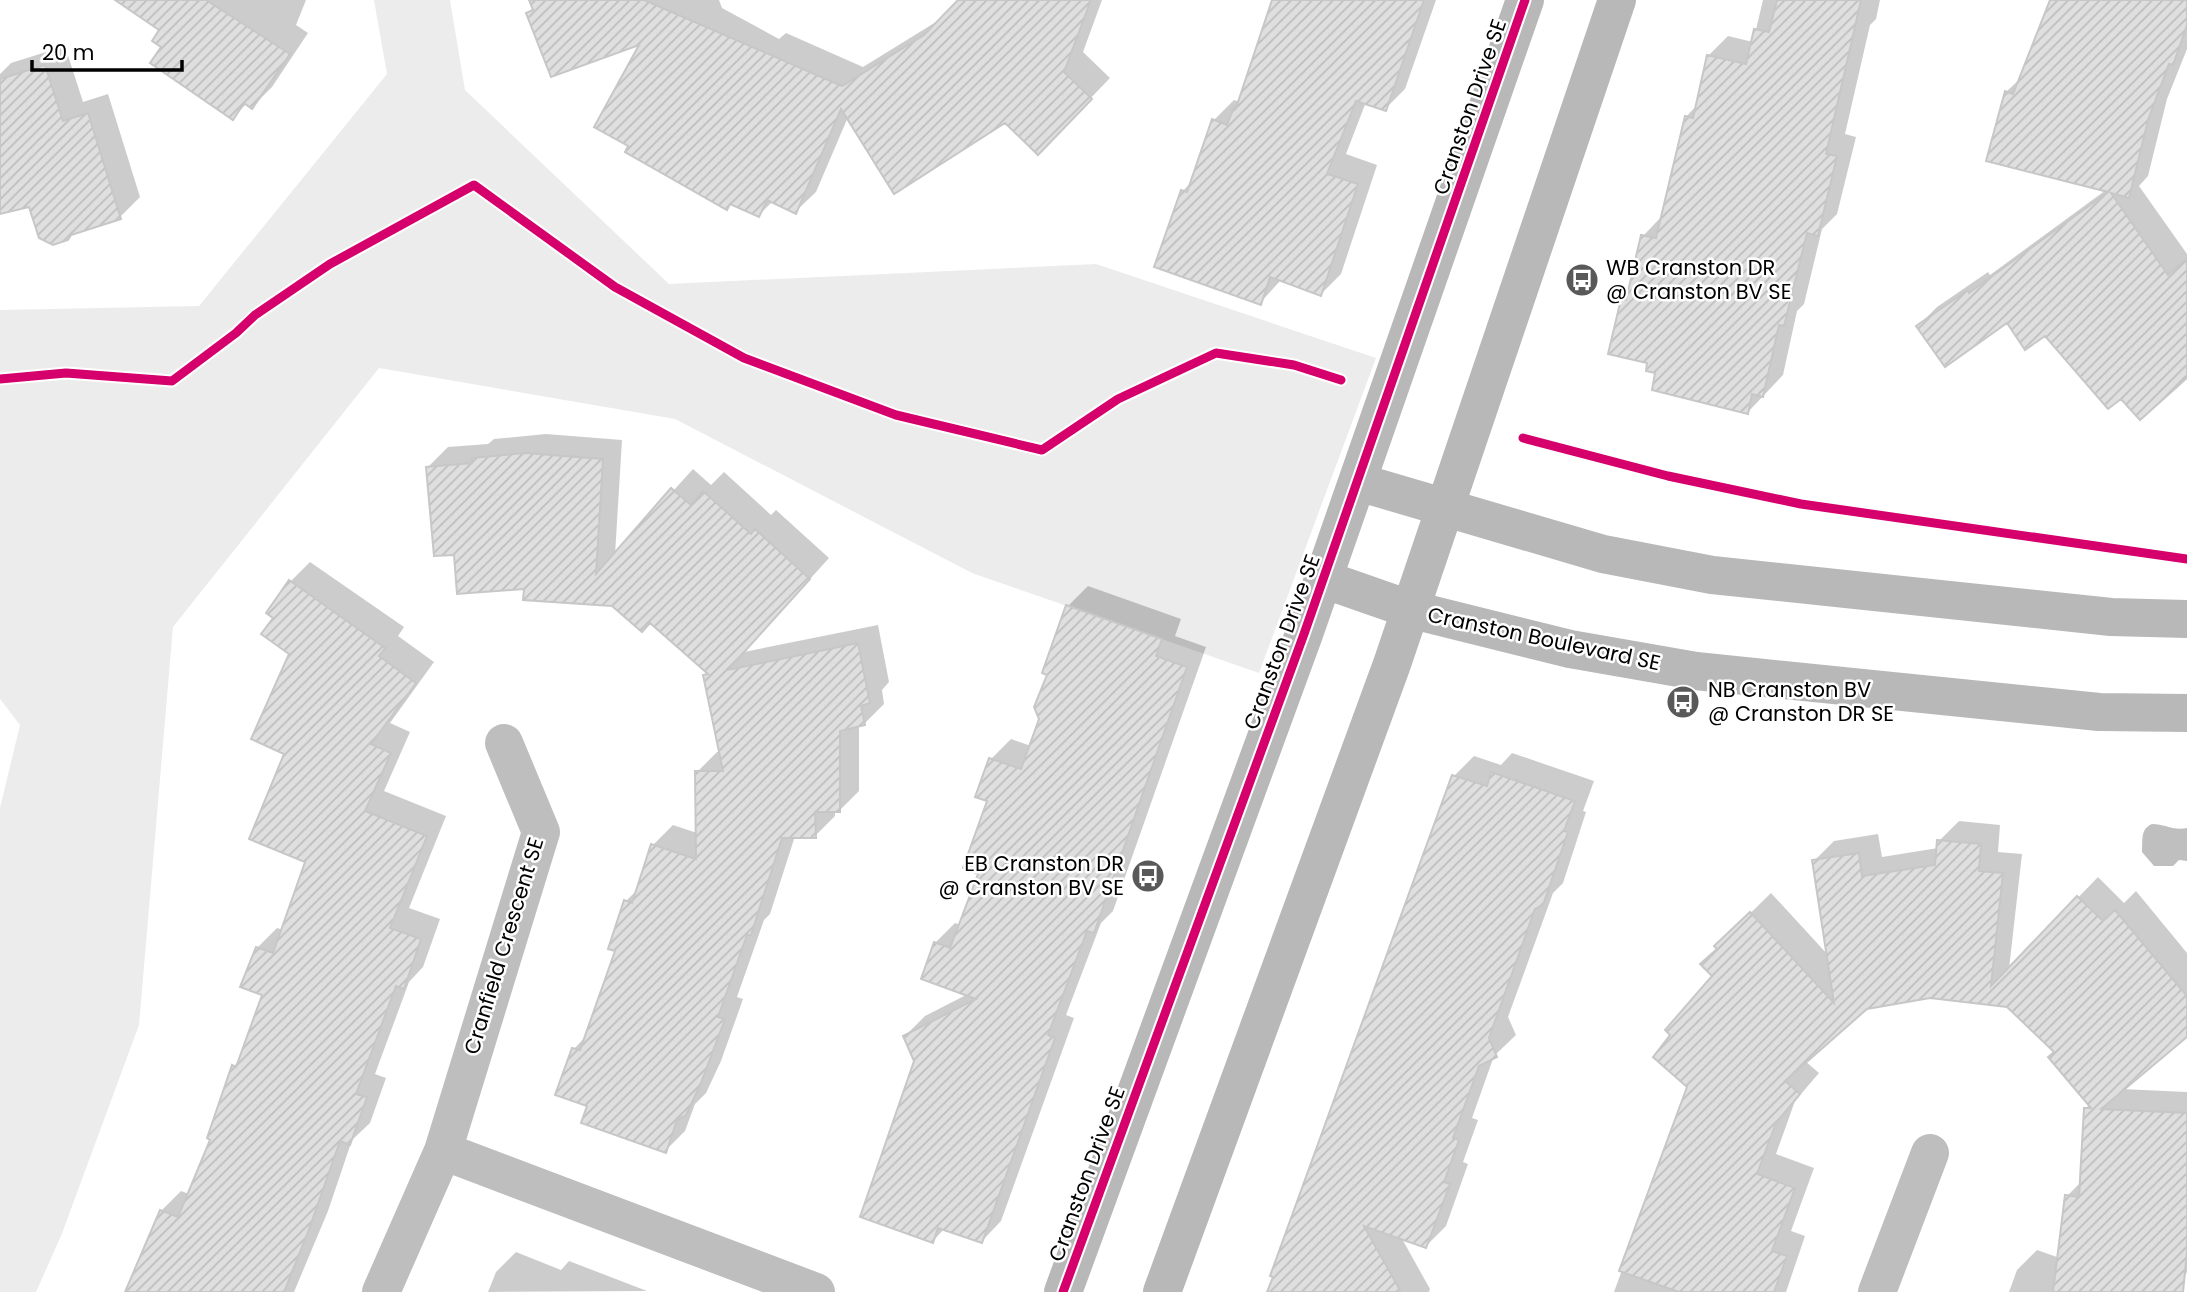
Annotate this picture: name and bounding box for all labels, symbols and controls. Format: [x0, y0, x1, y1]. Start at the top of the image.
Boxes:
street label: Cranston Drive SE [1426, 15, 1513, 199]
scale bar [32, 28, 182, 72]
text: 20 m [42, 38, 95, 67]
place label: WB Cranston DR @ Cranston BV SE [1606, 253, 1791, 306]
bus stop icon: WB Cranston DR @ Cranston BV SE [1563, 261, 1601, 299]
street label: Cranston Drive SE [1236, 550, 1327, 733]
street label: Cranston Boulevard SE [1425, 600, 1663, 677]
place label: NB Cranston BV @ Cranston DR SE [1708, 675, 1894, 728]
bus stop icon: NB Cranston BV @ Cranston DR SE [1664, 683, 1702, 721]
street label: Cranfield Crescent SE [457, 834, 550, 1058]
place label: EB Cranston DR @ Cranston BV SE [939, 849, 1124, 902]
bus stop icon: EB Cranston DR @ Cranston BV SE [1129, 857, 1167, 895]
street label: Cranston Drive SE [1041, 1082, 1132, 1265]

